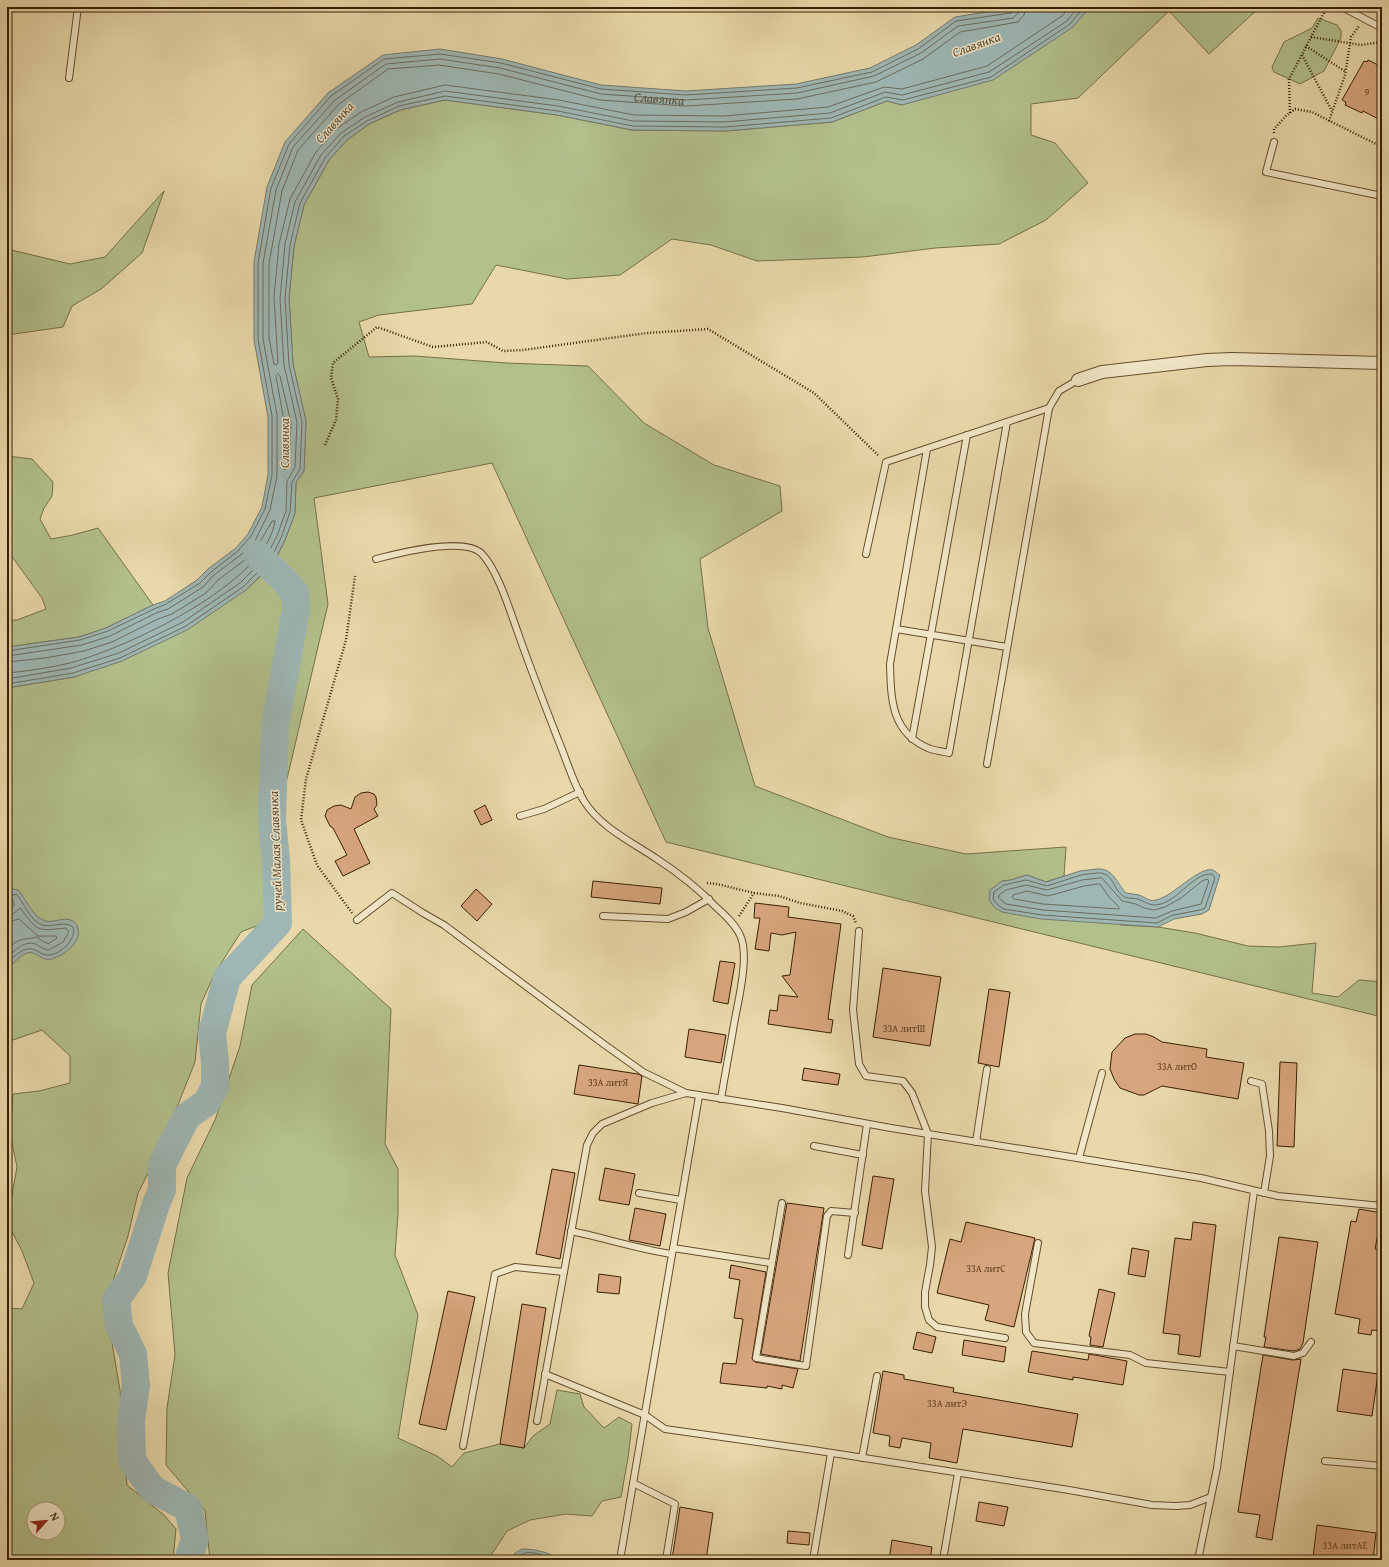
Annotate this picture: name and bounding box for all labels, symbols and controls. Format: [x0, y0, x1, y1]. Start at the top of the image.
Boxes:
water label: Славянка [949, 27, 1003, 62]
house number: 9 [1365, 85, 1370, 100]
water label: Славянка [633, 87, 685, 110]
water label: Славянка [311, 97, 358, 147]
water label: Славянка [275, 418, 294, 468]
water label: ручей Малая Славянка [264, 791, 287, 912]
house number: 33А литШ [883, 1021, 926, 1036]
house number: 33А литО [1157, 1059, 1197, 1074]
house number: 33А литЯ [588, 1075, 628, 1090]
house number: 33А литС [966, 1261, 1006, 1276]
house number: 33А литЭ [927, 1396, 967, 1411]
north arrow [26, 1501, 66, 1541]
text: N [46, 1510, 64, 1524]
house number: 33А литАЕ [1322, 1538, 1368, 1553]

